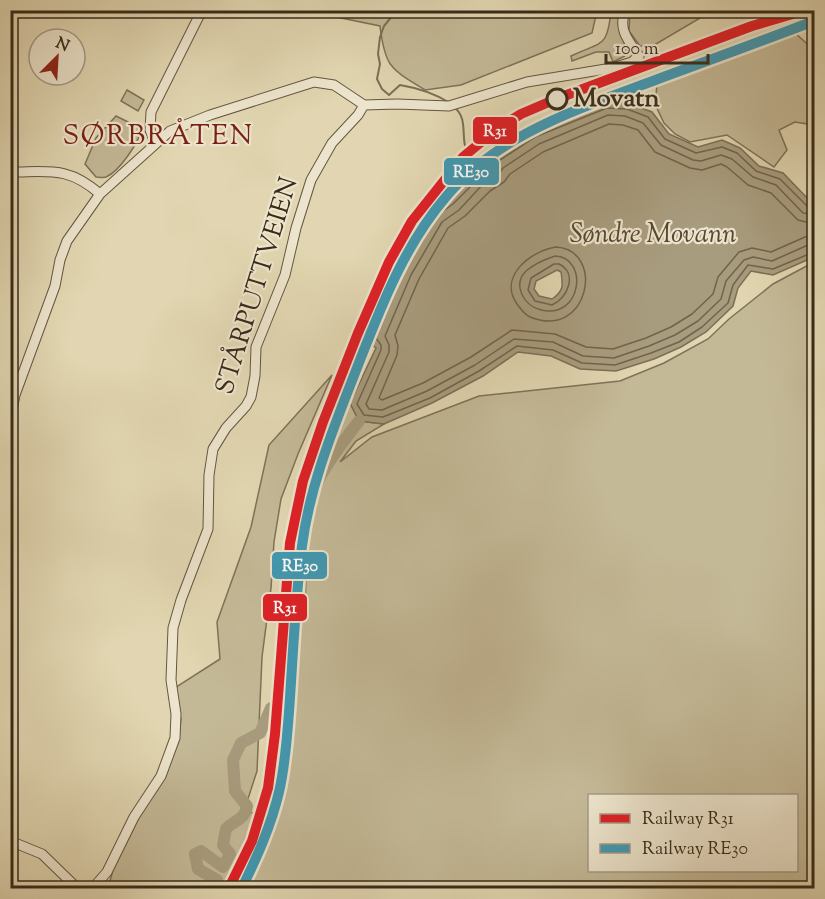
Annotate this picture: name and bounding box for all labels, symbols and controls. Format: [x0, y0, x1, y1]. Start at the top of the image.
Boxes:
north arrow [27, 27, 87, 87]
scale bar [606, 27, 708, 65]
text: N [52, 32, 73, 59]
text: 100 m [615, 37, 659, 63]
place label: Movatn [573, 81, 660, 118]
marker: Movatn [546, 88, 568, 110]
line badge: R31 [472, 116, 518, 145]
district label: SØRBRÅTEN [62, 117, 254, 157]
text: R31 [483, 121, 507, 144]
line badge: RE30 [443, 157, 500, 186]
text: RE30 [453, 162, 490, 185]
street label: STÅRPUTTVEIEN [207, 173, 309, 399]
water label: Søndre Movann [570, 216, 736, 255]
line badge: RE30 [271, 551, 328, 580]
text: RE30 [282, 556, 319, 579]
line badge: R31 [262, 593, 308, 622]
text: R31 [273, 598, 297, 621]
legend [588, 794, 798, 872]
text: Railway R31 [642, 807, 734, 833]
text: Railway RE30 [642, 837, 748, 863]

